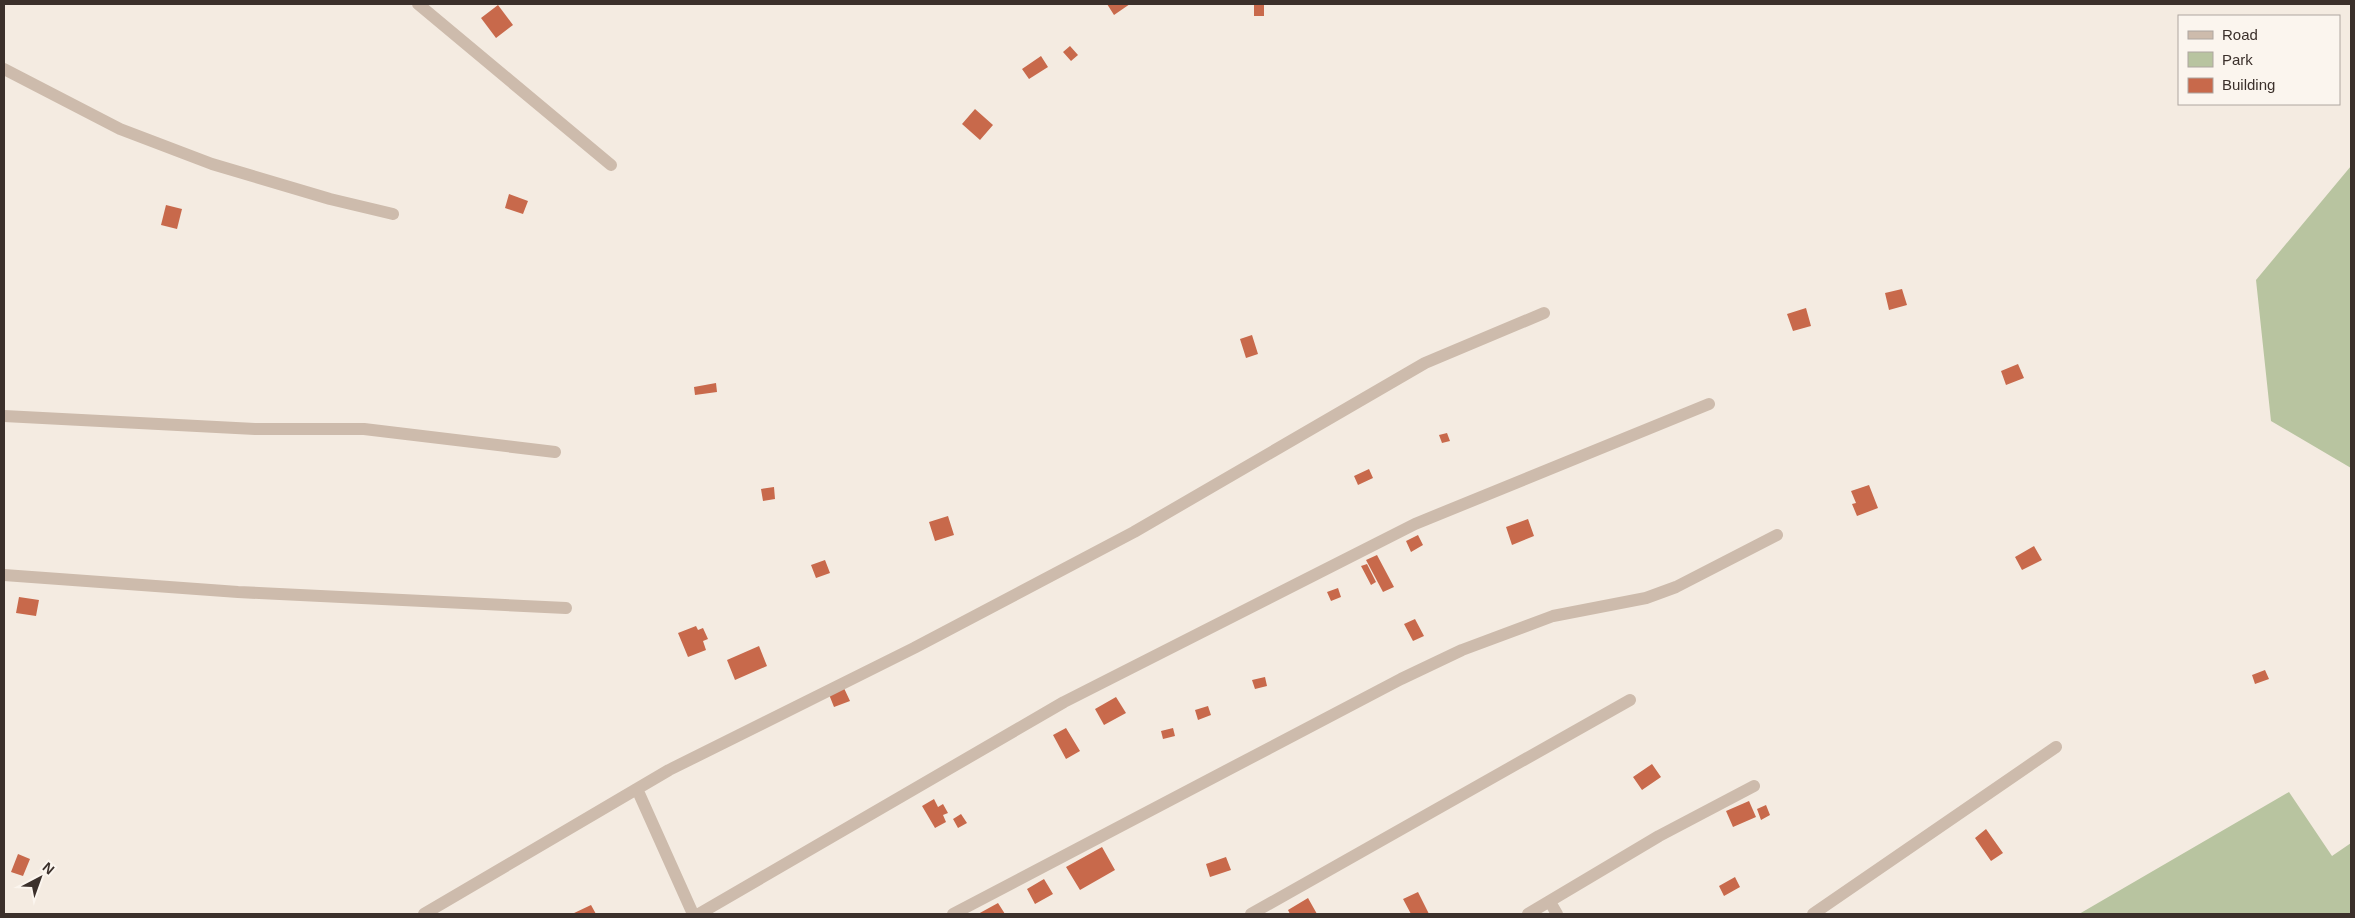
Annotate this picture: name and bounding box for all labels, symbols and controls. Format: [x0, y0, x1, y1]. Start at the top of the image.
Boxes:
legend [2178, 15, 2340, 105]
text: Road [2222, 26, 2258, 43]
text: Park [2222, 51, 2253, 68]
text: Building [2222, 76, 2275, 93]
north arrow [15, 853, 65, 903]
text: N [39, 859, 58, 878]

